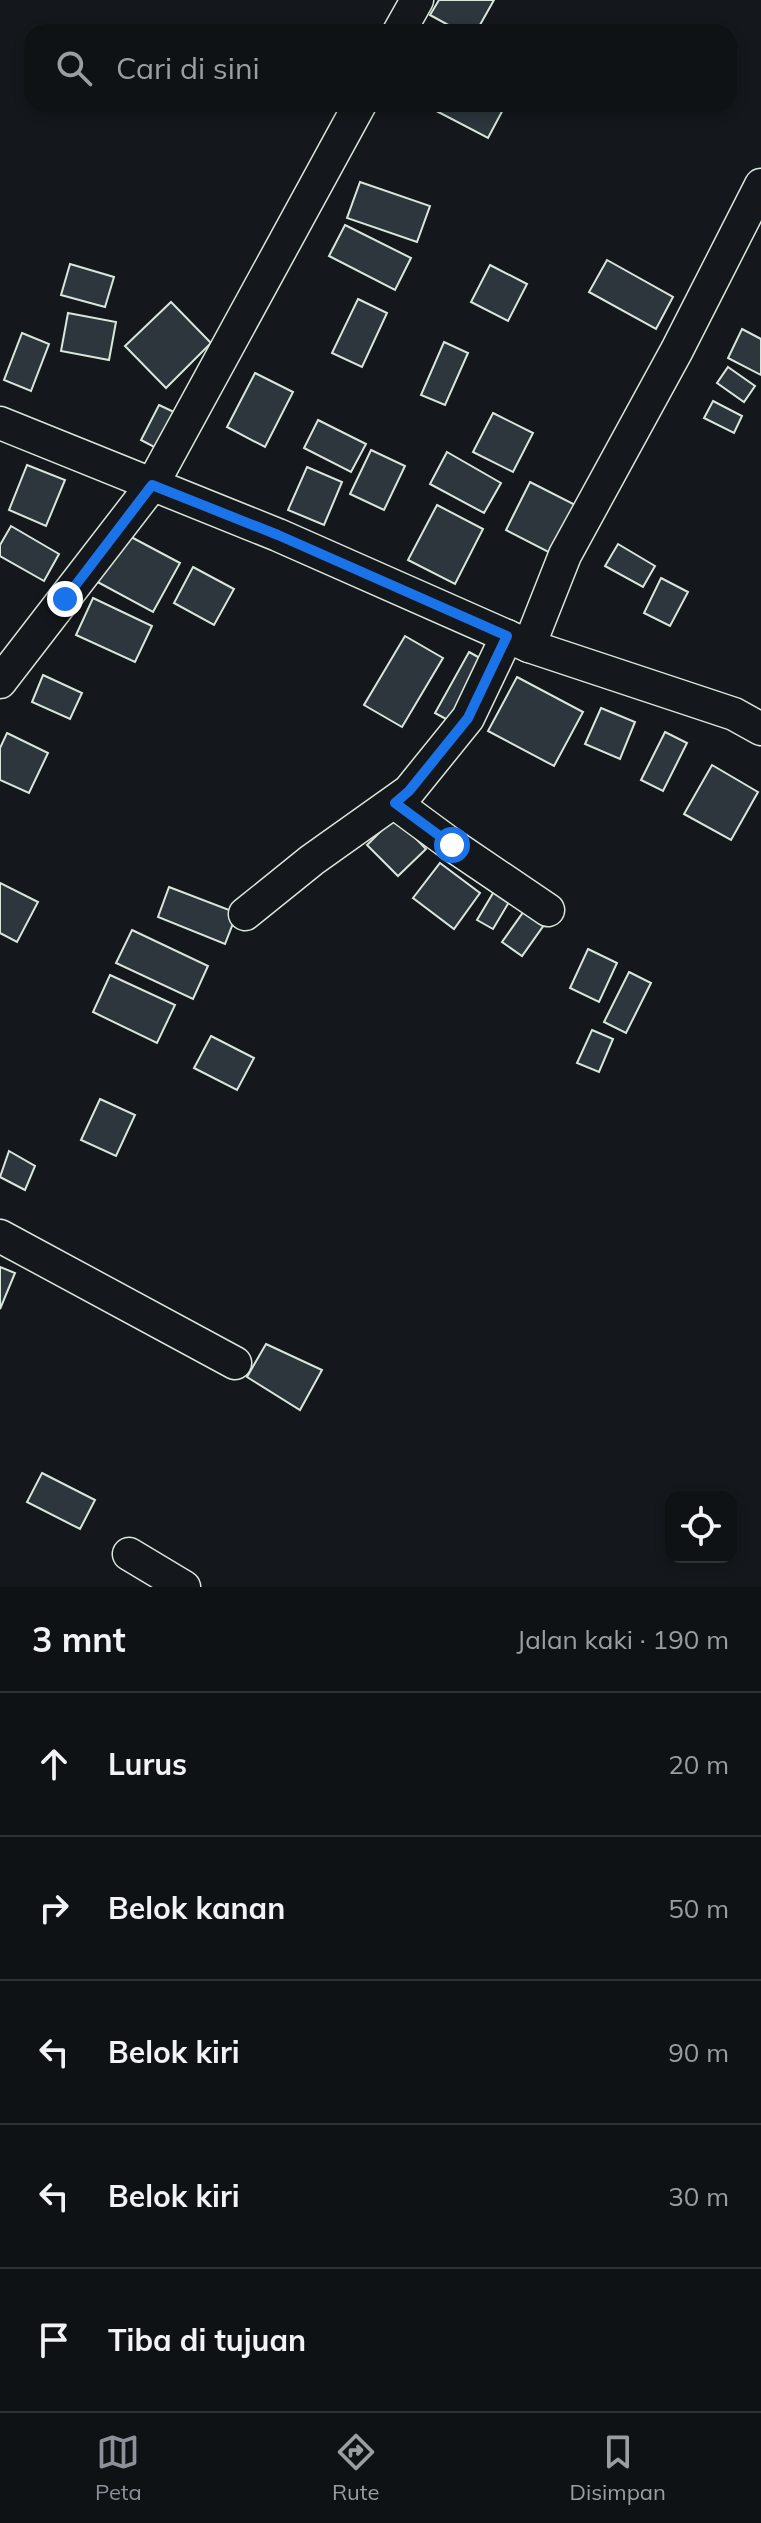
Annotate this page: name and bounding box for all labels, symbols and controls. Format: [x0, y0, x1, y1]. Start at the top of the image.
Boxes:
search box [24, 24, 737, 112]
icon: search [52, 46, 96, 90]
text: Cari di sini [116, 49, 260, 87]
route end [47, 581, 83, 617]
route start [434, 827, 470, 863]
map controls [665, 1491, 737, 1563]
button: locate [665, 1491, 737, 1563]
text: 3 mnt [32, 1618, 126, 1661]
text: Jalan kaki · 190 m [517, 1623, 729, 1656]
icon: ahead [32, 1742, 76, 1786]
text: Lurus [108, 1745, 187, 1783]
text: 20 m [668, 1748, 729, 1781]
icon: right [32, 1886, 76, 1930]
text: Belok kanan [108, 1889, 285, 1927]
text: 50 m [668, 1892, 729, 1925]
icon: left [32, 2030, 76, 2074]
text: Belok kiri [108, 2033, 240, 2071]
text: 90 m [668, 2036, 729, 2069]
icon: left [32, 2174, 76, 2218]
text: Belok kiri [108, 2177, 240, 2215]
text: 30 m [668, 2180, 729, 2213]
icon: arrive [32, 2318, 76, 2362]
text: Tiba di tujuan [108, 2321, 306, 2359]
tab: Peta [95, 2430, 142, 2506]
tab: Rute [332, 2430, 379, 2506]
tab: Disimpan [570, 2430, 666, 2506]

